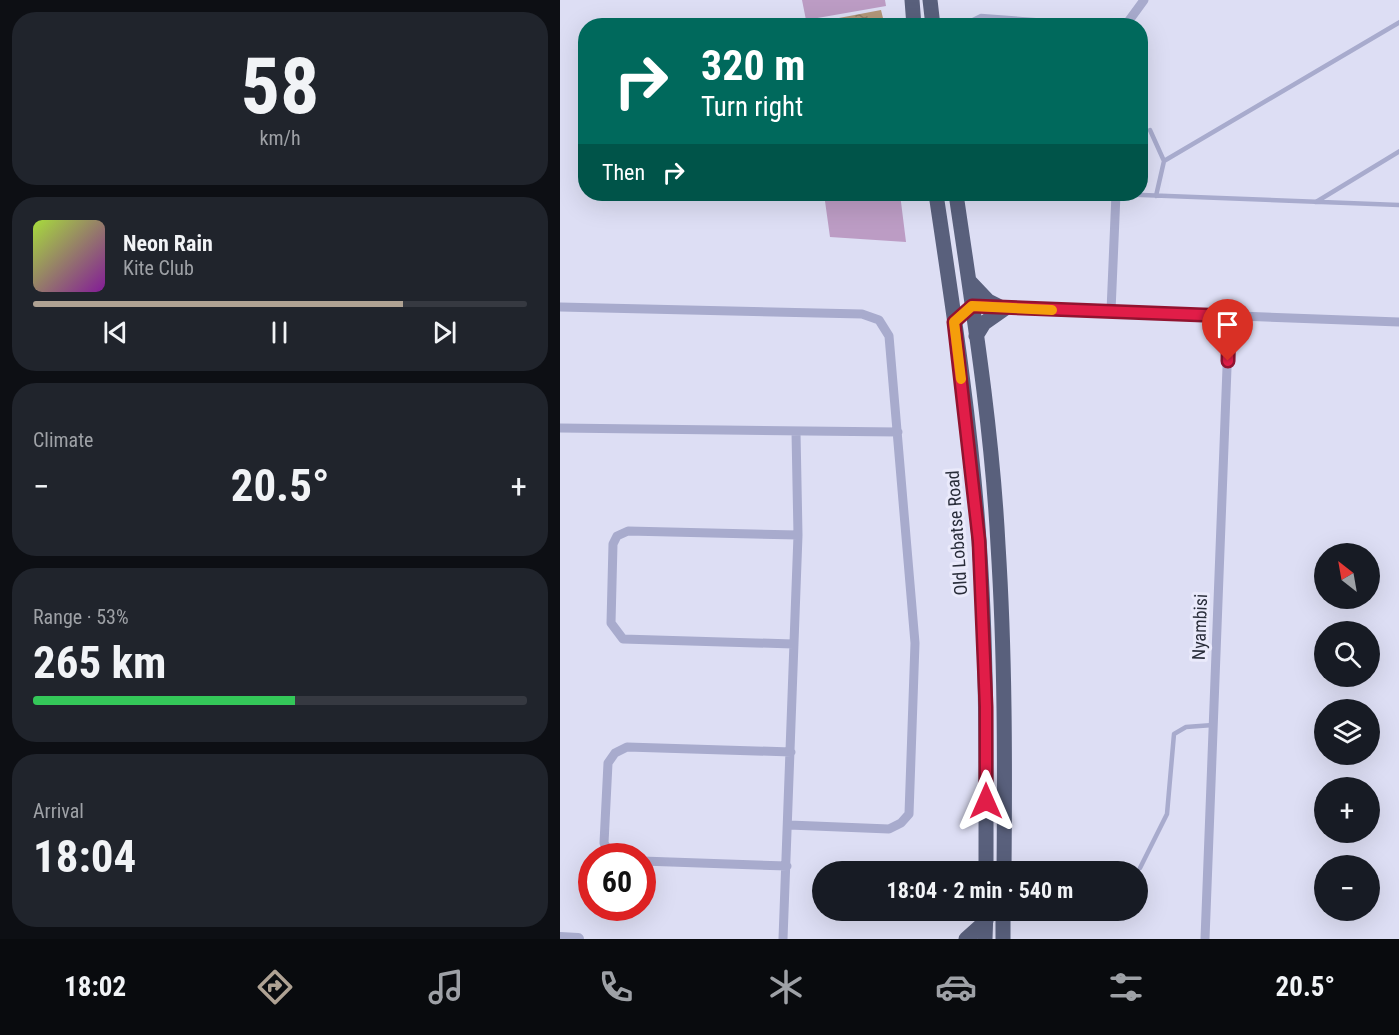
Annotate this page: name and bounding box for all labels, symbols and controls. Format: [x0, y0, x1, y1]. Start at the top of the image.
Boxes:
text: 58 [241, 41, 319, 132]
text: 320 m [701, 41, 806, 90]
icon: right [602, 42, 680, 120]
text: Turn right [701, 91, 803, 123]
text: km/h [259, 126, 301, 150]
icon: right [657, 156, 690, 189]
text: Then [602, 160, 645, 185]
text: Neon Rain [123, 231, 213, 256]
text: Kite Club [123, 256, 194, 280]
pin [1202, 299, 1253, 361]
icon: arrive [1211, 308, 1244, 341]
icon: previous [99, 316, 132, 349]
icon: pause [263, 316, 296, 349]
icon: next [428, 316, 461, 349]
text: Climate [33, 428, 93, 452]
text: 20.5° [231, 459, 329, 512]
text: − [33, 467, 50, 506]
text: + [511, 467, 527, 506]
street label: Old Lobatse Road [942, 470, 971, 596]
north arrow [1314, 543, 1380, 609]
map controls [1314, 543, 1380, 921]
street label: Nyambisi [1188, 594, 1211, 660]
text: Range · 53% [33, 605, 129, 629]
button: search [1314, 621, 1380, 687]
text: 265 km [33, 636, 166, 689]
button: layers [1314, 699, 1380, 765]
position arrow [954, 769, 1018, 833]
button: + [1314, 777, 1380, 843]
text: Arrival [33, 799, 84, 823]
text: 18:04 [33, 830, 136, 883]
speed limit sign: 60 [578, 843, 656, 921]
button: − [1314, 855, 1380, 921]
text: 18:04 · 2 min · 540 m [887, 878, 1073, 903]
icon: directions [254, 966, 296, 1008]
icon: music [425, 966, 467, 1008]
icon: phone [595, 966, 637, 1008]
icon: climate [765, 966, 807, 1008]
icon: car [935, 966, 977, 1008]
icon: filters [1105, 966, 1147, 1008]
text: 18:02 [64, 971, 126, 1003]
text: 20.5° [1276, 971, 1335, 1003]

